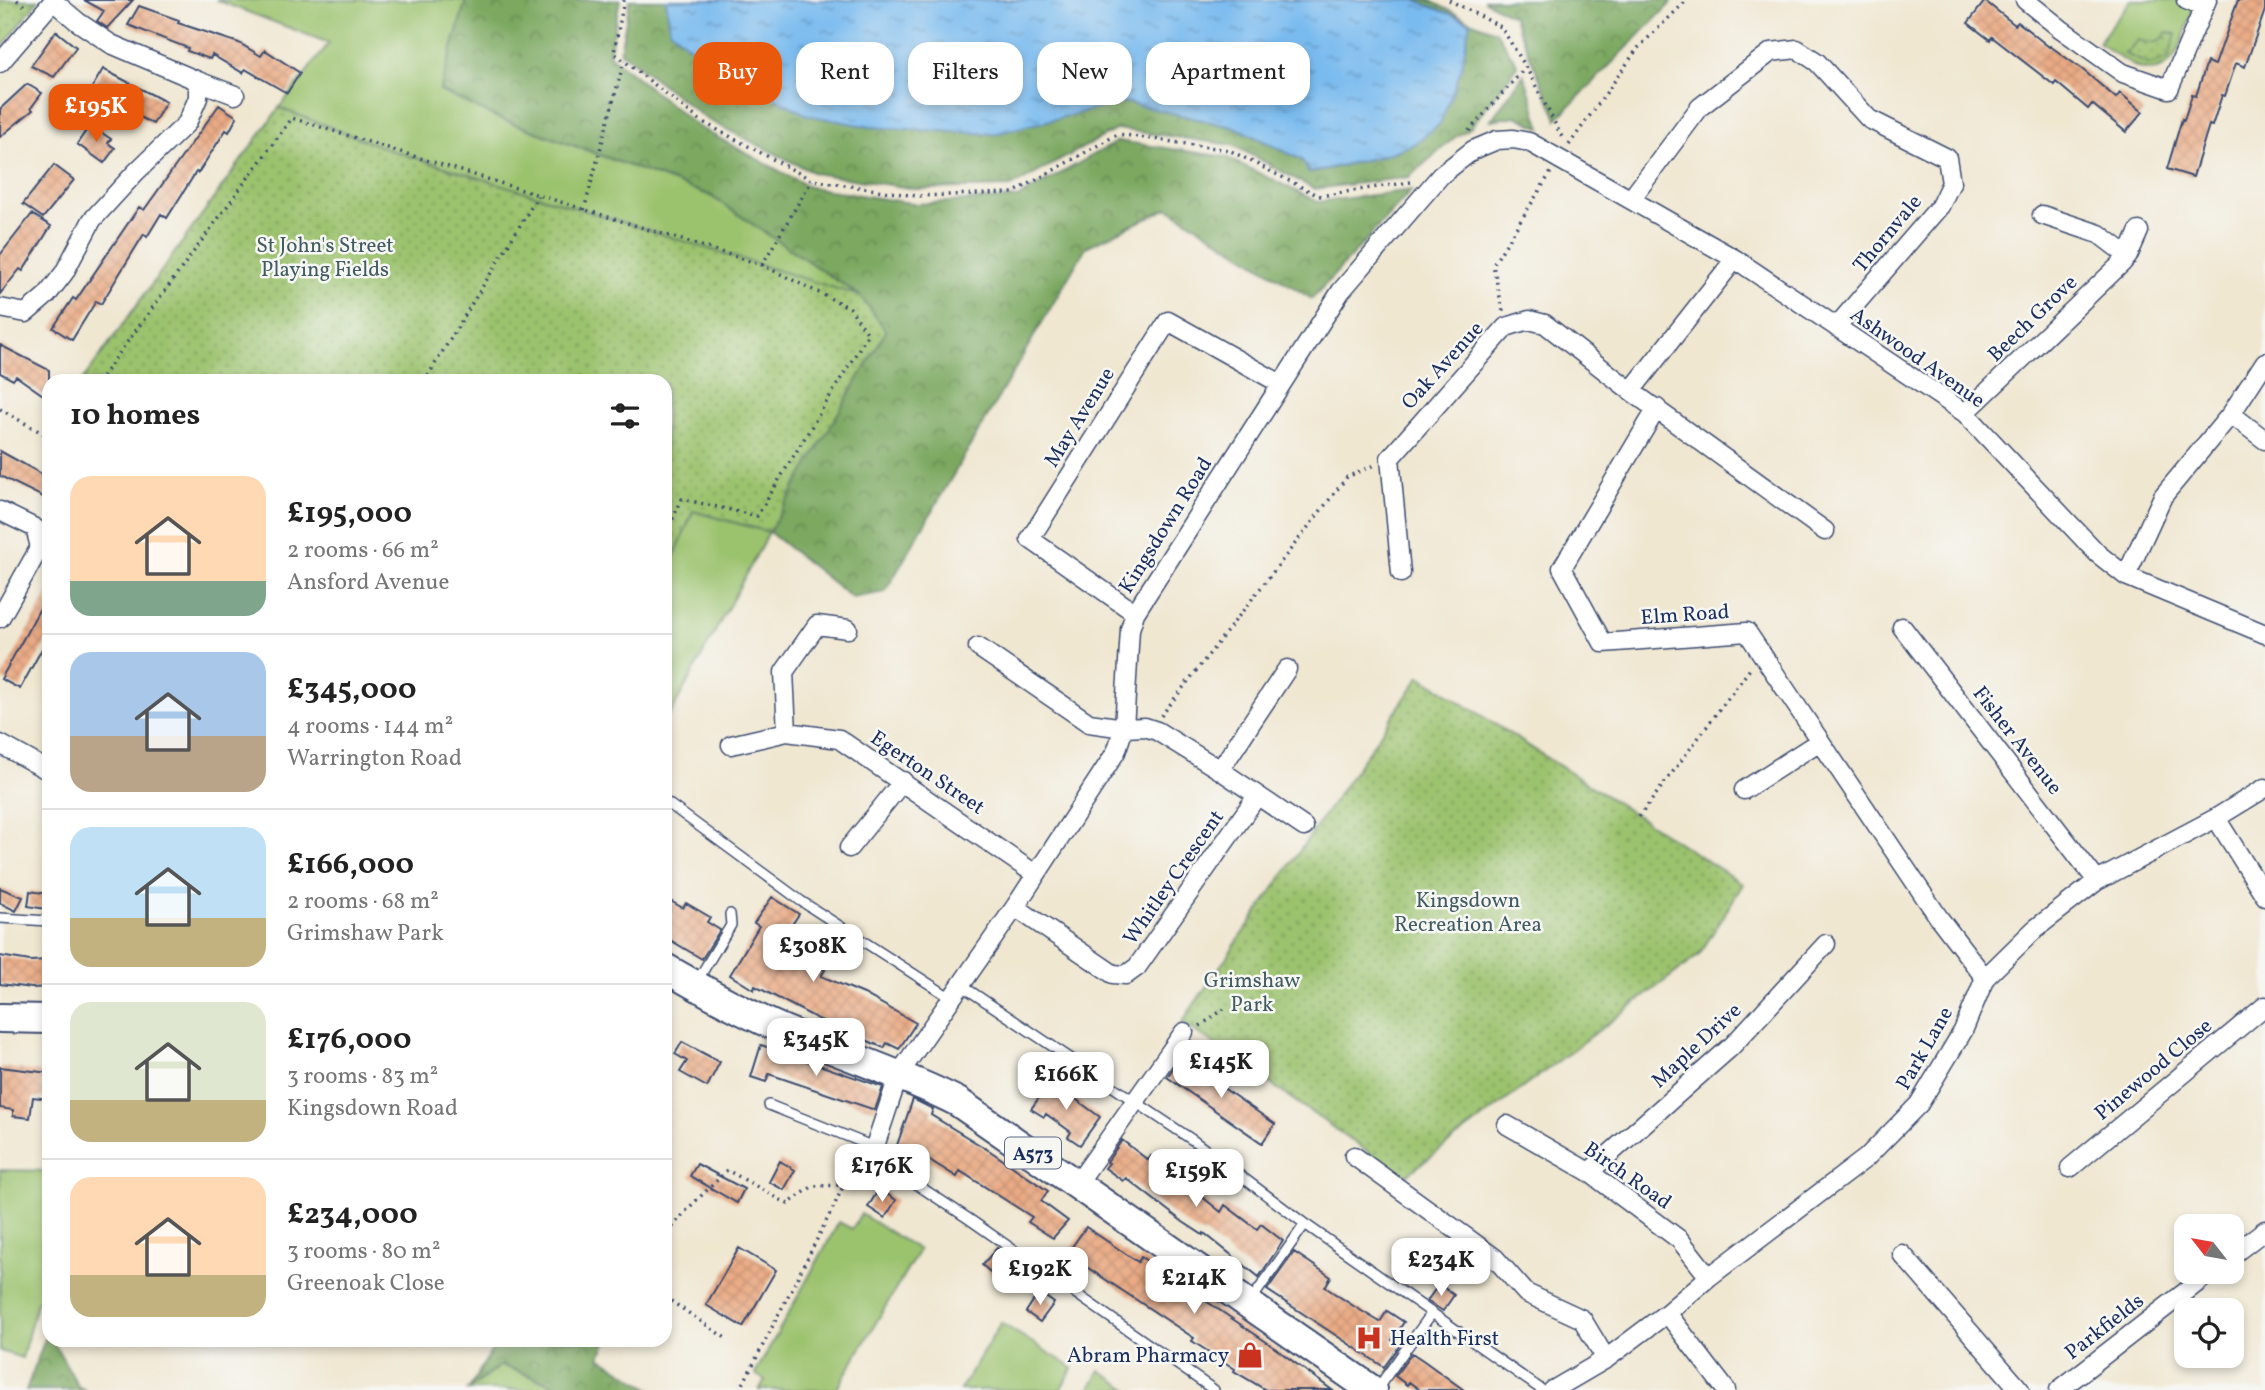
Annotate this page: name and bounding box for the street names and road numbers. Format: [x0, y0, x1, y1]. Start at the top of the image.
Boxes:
street label: Thornvale [1847, 189, 1929, 279]
street label: Beech Grove [1982, 269, 2084, 369]
street label: Ashwood Avenue [1844, 301, 1990, 416]
street label: Oak Avenue [1395, 315, 1491, 417]
street label: May Avenue [1038, 362, 1123, 473]
street label: Kingsdown Road [1113, 452, 1220, 600]
street label: Elm Road [1640, 598, 1731, 633]
street label: Fisher Avenue [1965, 681, 2068, 801]
street label: Egerton Street [864, 724, 990, 822]
street label: Whitley Crescent [1117, 805, 1232, 951]
street label: Maple Drive [1646, 997, 1748, 1095]
street label: Park Lane [1890, 1002, 1961, 1096]
street label: Pinewood Close [2089, 1012, 2219, 1128]
street label: Birch Road [1577, 1135, 1677, 1217]
road number: A573 [1005, 1138, 1061, 1168]
street label: Parkfields [2059, 1287, 2151, 1367]

